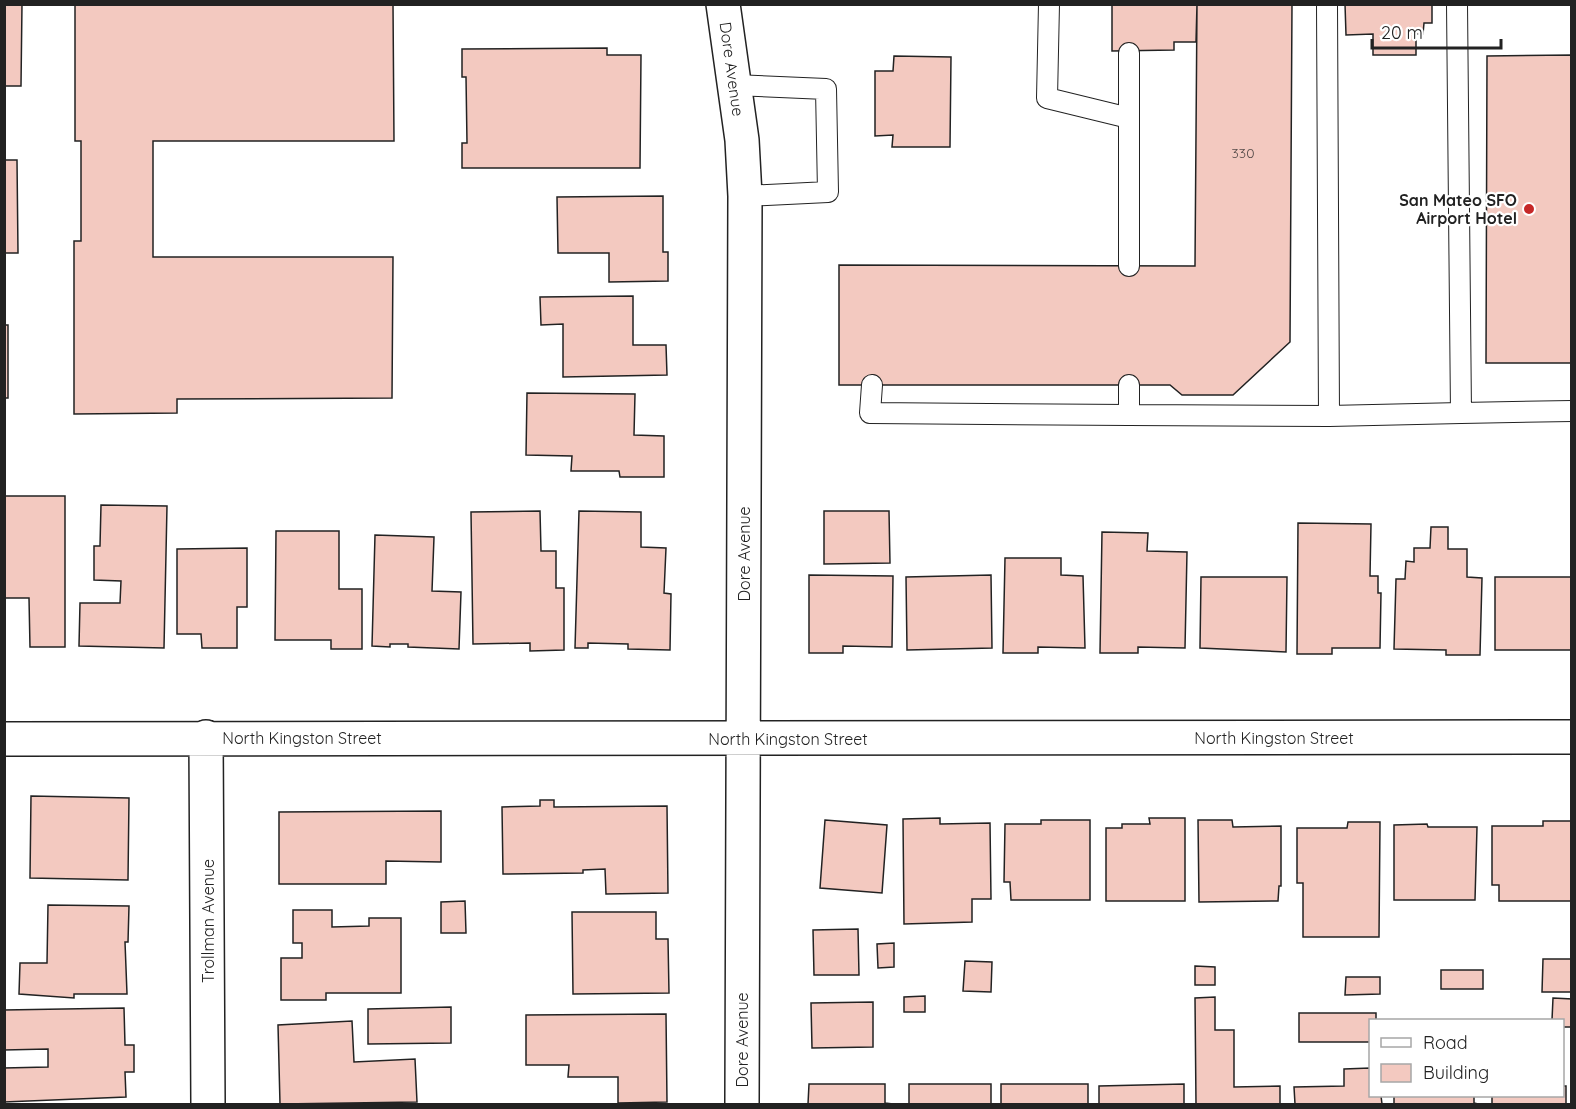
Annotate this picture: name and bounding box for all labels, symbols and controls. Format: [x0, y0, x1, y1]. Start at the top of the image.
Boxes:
scale bar [1372, 12, 1501, 50]
street label: Dore Avenue [715, 20, 749, 118]
text: 20 m [1381, 21, 1423, 44]
house number: 330 [1231, 144, 1255, 162]
place label: San Mateo SFO Airport Hotel [1399, 190, 1517, 228]
marker: San Mateo SFO Airport Hotel [1522, 202, 1536, 216]
street label: Dore Avenue [734, 506, 754, 602]
street label: North Kingston Street [222, 728, 382, 748]
street label: North Kingston Street [1194, 728, 1354, 748]
street label: North Kingston Street [708, 729, 868, 749]
street label: Trollman Avenue [198, 859, 218, 983]
street label: Dore Avenue [732, 992, 752, 1088]
legend [1369, 1019, 1564, 1097]
text: Road [1423, 1031, 1468, 1054]
text: Building [1423, 1061, 1489, 1084]

